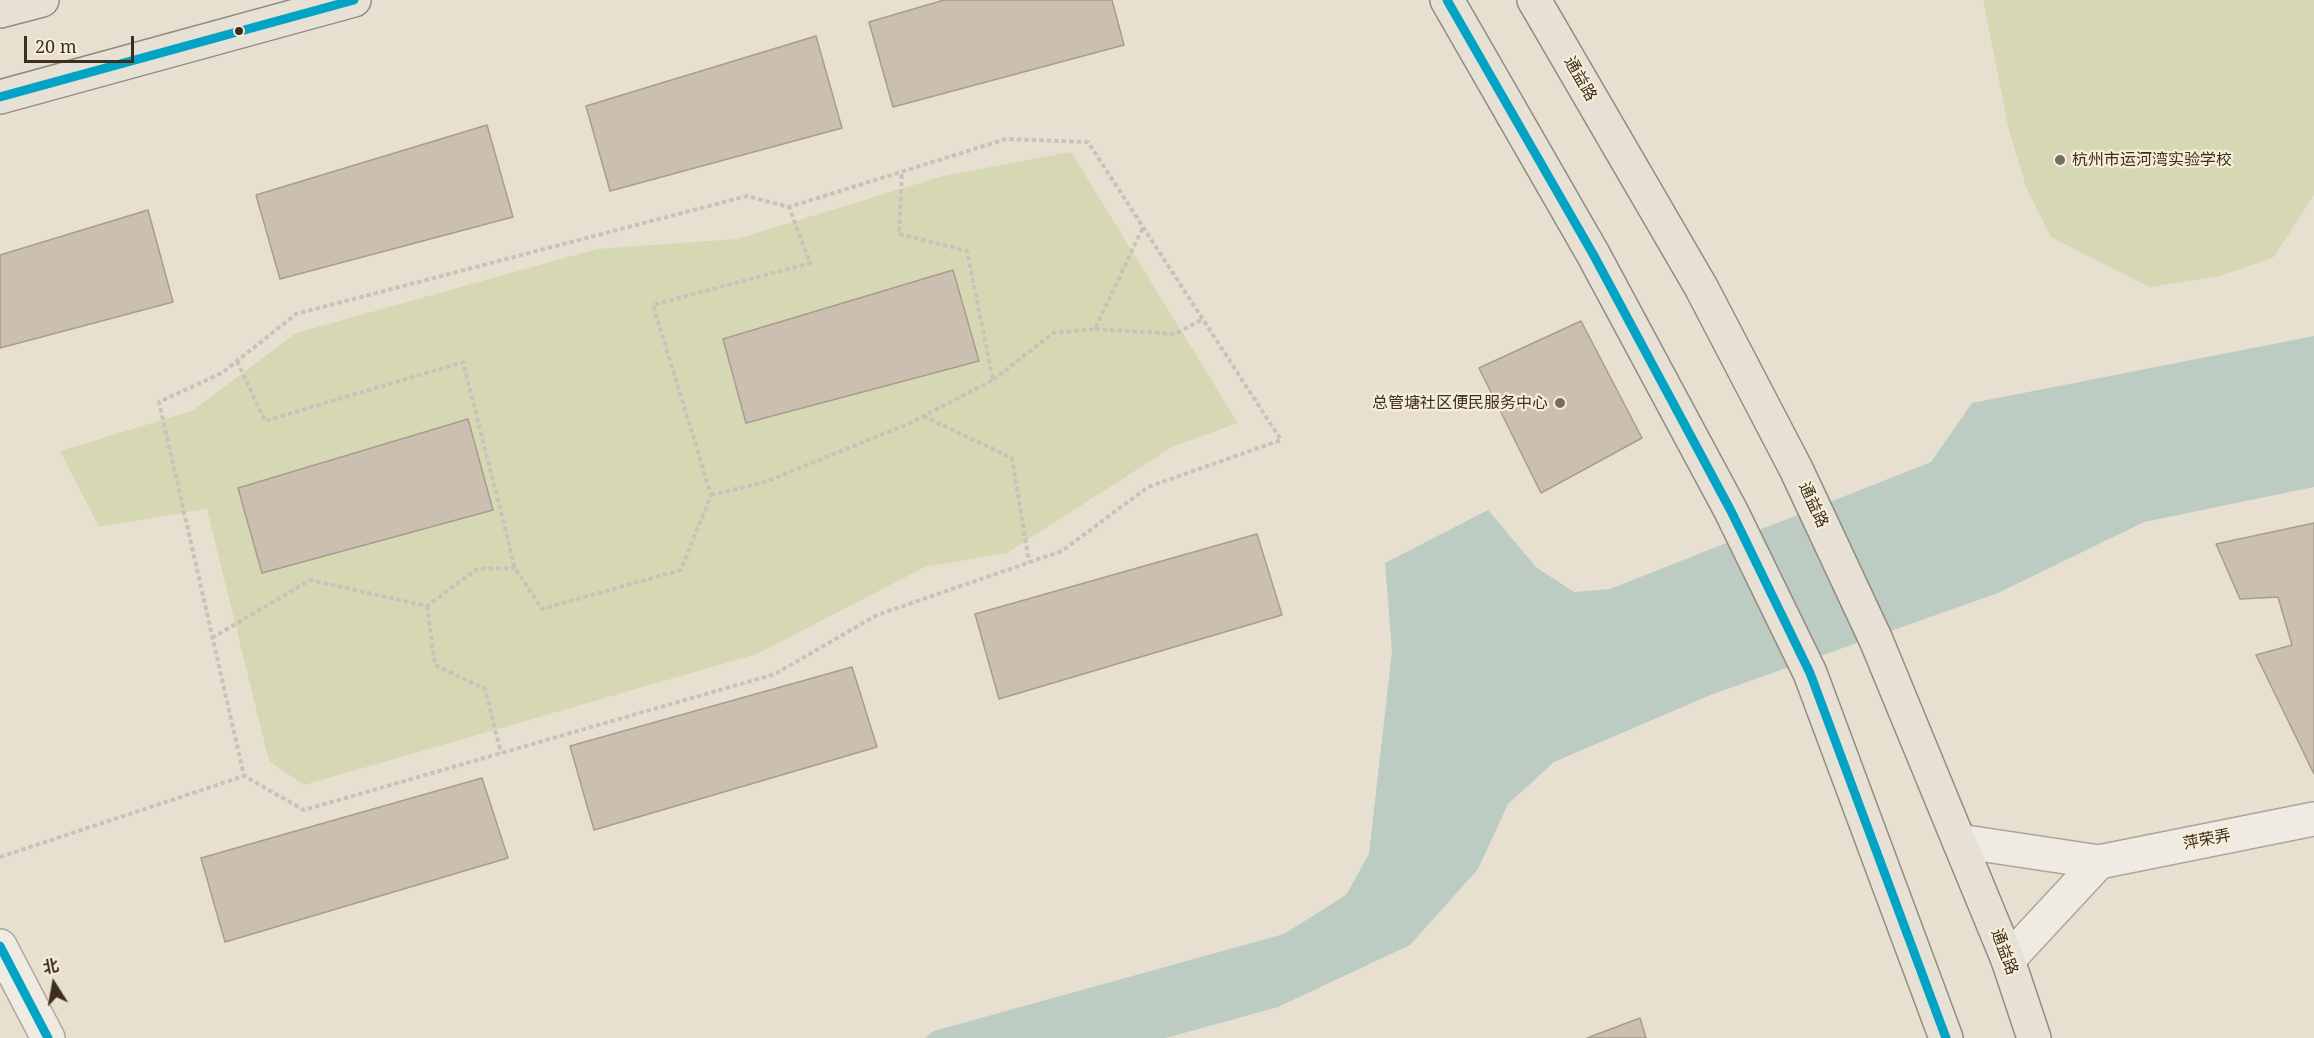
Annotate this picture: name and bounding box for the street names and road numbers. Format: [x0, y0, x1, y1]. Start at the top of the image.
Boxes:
street label: 通益路 [1560, 53, 1600, 105]
street label: 通益路 [1794, 479, 1832, 531]
street label: 萍荣弄 [2182, 826, 2232, 854]
street label: 通益路 [1986, 926, 2022, 978]

